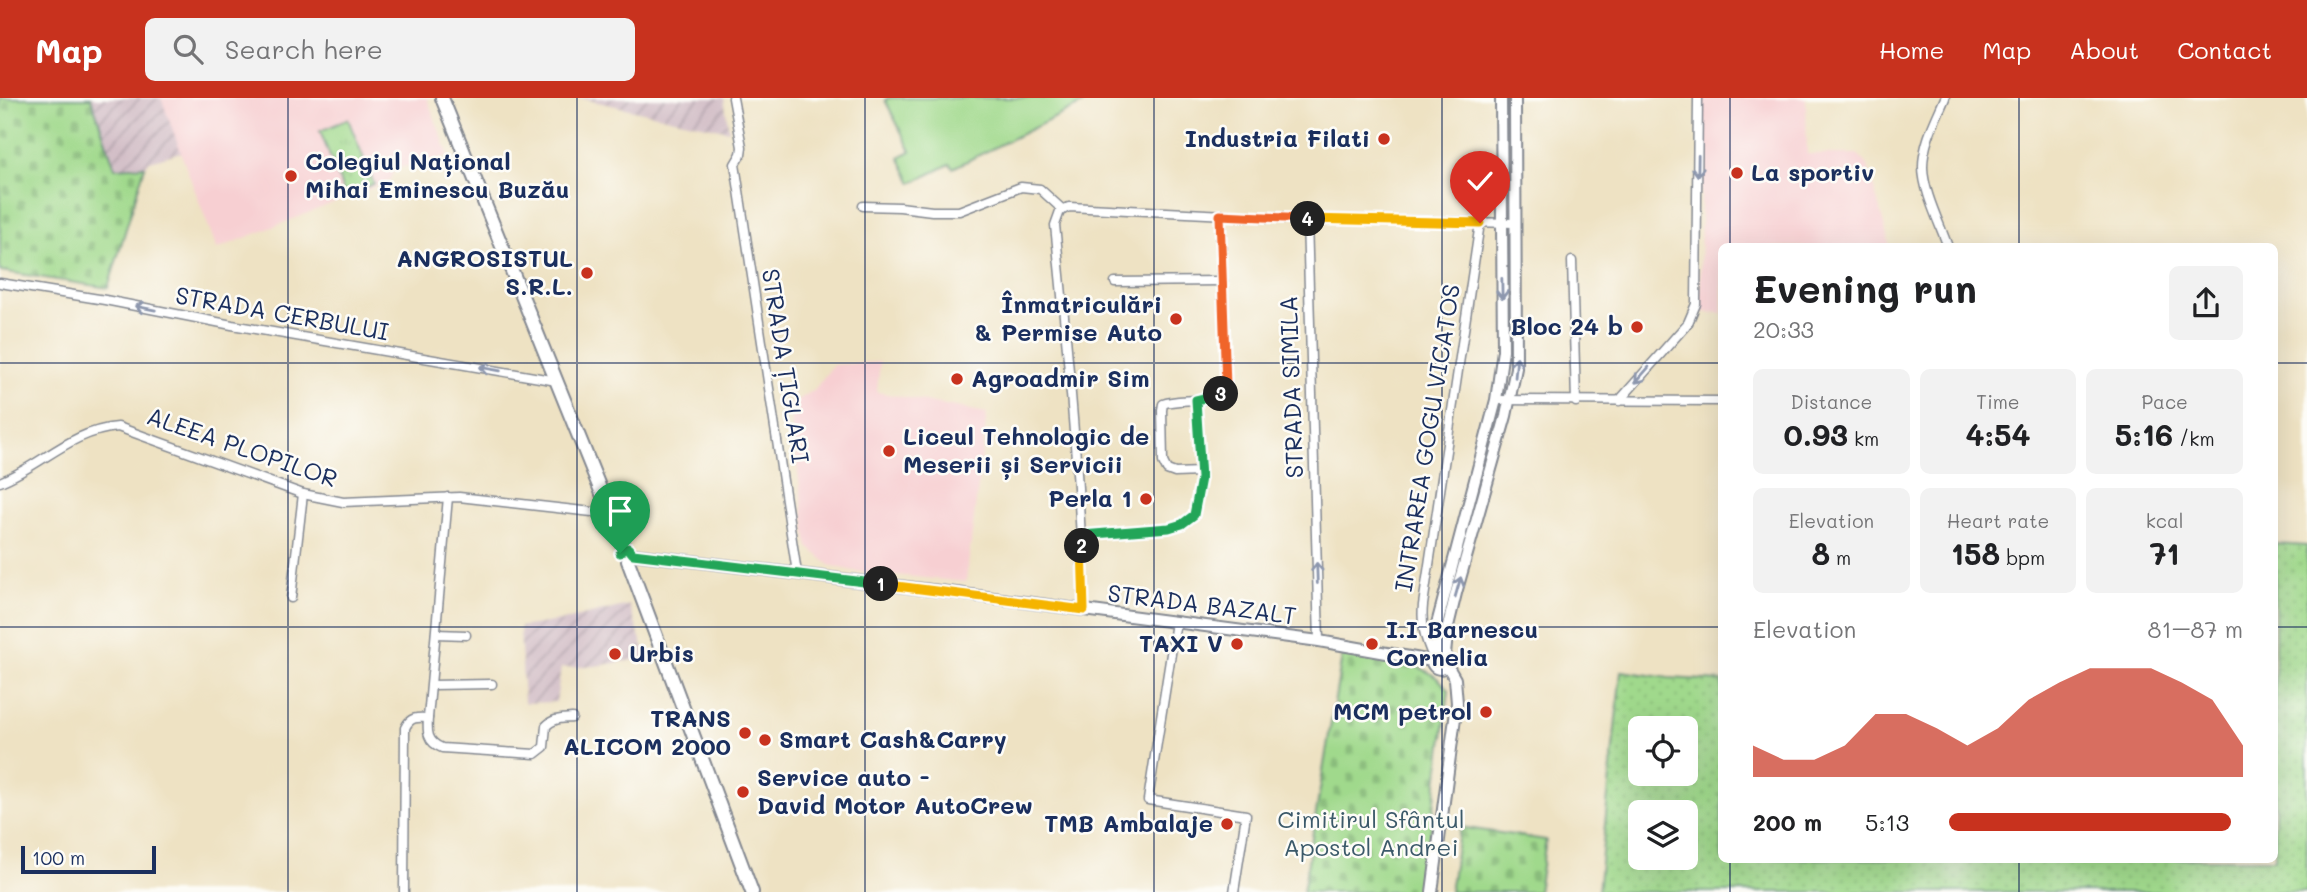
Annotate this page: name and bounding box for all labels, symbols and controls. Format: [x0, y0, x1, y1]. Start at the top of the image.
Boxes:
search box [145, 18, 635, 81]
text: Map [35, 28, 103, 71]
icon: search [169, 30, 207, 68]
text: Search here [225, 32, 383, 66]
text: Home [1879, 34, 1944, 65]
text: Map [1982, 34, 2031, 65]
text: About [2069, 34, 2139, 65]
text: Contact [2177, 34, 2272, 65]
place label: Industria Filati [1185, 122, 1370, 153]
marker: Industria Filati [1376, 131, 1392, 147]
place label: Colegiul Național Mihai Eminescu Buzău [305, 145, 569, 204]
pin [1450, 151, 1510, 223]
one-way arrow [1691, 154, 1705, 177]
place label: La sportiv [1751, 156, 1874, 187]
icon: check [1461, 162, 1499, 200]
marker: La sportiv [1729, 165, 1745, 181]
marker: Colegiul Național Mihai Eminescu Buzău [283, 168, 299, 184]
pin: 4 [1290, 202, 1326, 236]
text: 4 [1301, 206, 1314, 231]
place label: ANGROSISTUL S.R.L. [396, 242, 573, 301]
text: Evening run [1753, 263, 1977, 313]
marker: ANGROSISTUL S.R.L. [579, 265, 595, 281]
street label: STRADA ȚIGLARI [755, 266, 817, 465]
button: share [2169, 266, 2243, 340]
one-way arrow [1495, 277, 1509, 300]
street label: STRADA CERBULUI [173, 279, 391, 347]
street label: INTRAREA GOGU VICATOS [1387, 282, 1466, 594]
place label: Înmatriculări & Permise Auto [974, 288, 1162, 347]
street label: STRADA SIMILA [1272, 295, 1309, 479]
one-way arrow [134, 301, 157, 315]
place label: Bloc 24 b [1510, 310, 1623, 341]
marker: Înmatriculări & Permise Auto [1168, 311, 1184, 327]
text: 20:33 [1753, 314, 1814, 344]
marker: Bloc 24 b [1629, 319, 1645, 335]
one-way arrow [1510, 357, 1523, 379]
one-way arrow [479, 362, 501, 375]
place label: Agroadmir Sim [971, 362, 1150, 393]
one-way arrow [1634, 366, 1650, 384]
marker: Agroadmir Sim [949, 371, 965, 387]
pin: 3 [1204, 376, 1238, 412]
text: 3 [1215, 381, 1226, 406]
text: Distance [1790, 389, 1872, 414]
text: Time [1976, 389, 2020, 414]
text: Pace [2141, 389, 2188, 414]
street label: ALEEA PLOPILOR [143, 399, 342, 494]
text: 0.93 [1783, 414, 1848, 454]
text: 4:54 [1965, 414, 2031, 454]
text: 5:16 [2115, 414, 2173, 454]
place label: Liceul Tehnologic de Meserii și Servicii [903, 420, 1149, 480]
text: km [1848, 426, 1879, 451]
text: /km [2173, 426, 2215, 451]
marker: Liceul Tehnologic de Meserii și Servicii [881, 443, 897, 459]
pin [590, 481, 650, 553]
place label: Perla 1 [1048, 482, 1132, 513]
marker: Perla 1 [1138, 491, 1154, 507]
icon: arrive [601, 492, 639, 530]
text: Elevation [1789, 508, 1874, 533]
text: Heart rate [1947, 508, 2049, 533]
text: kcal [2146, 508, 2184, 533]
pin: 2 [1064, 528, 1100, 564]
text: 2 [1076, 533, 1087, 558]
text: 8 [1811, 533, 1830, 573]
text: 158 [1951, 533, 2000, 573]
text: 71 [2150, 533, 2180, 573]
text: m [1830, 545, 1851, 570]
text: bpm [2000, 545, 2045, 570]
one-way arrow [1310, 561, 1323, 584]
pin: 1 [864, 566, 898, 602]
text: 1 [876, 571, 885, 596]
one-way arrow [1452, 576, 1465, 598]
street label: STRADA BAZALT [1106, 577, 1298, 630]
place label: I.I Barnescu Cornelia [1386, 613, 1538, 672]
text: Elevation [1753, 614, 1856, 644]
text: 81–87 m [2148, 614, 2243, 644]
place label: TAXI V [1139, 627, 1223, 658]
marker: TAXI V [1229, 636, 1245, 652]
marker: I.I Barnescu Cornelia [1364, 636, 1380, 652]
place label: Urbis [629, 637, 694, 668]
marker: Urbis [607, 646, 623, 662]
place label: MCM petrol [1333, 695, 1472, 726]
place label: TRANS ALICOM 2000 [563, 702, 731, 761]
marker: MCM petrol [1478, 704, 1494, 720]
map controls [1628, 716, 1698, 870]
button: locate [1628, 716, 1698, 786]
place label: Smart Cash&Carry [779, 723, 1007, 754]
marker: TRANS ALICOM 2000 [737, 725, 753, 741]
marker: Smart Cash&Carry [757, 732, 773, 748]
place label: Service auto - David Motor AutoCrew [757, 761, 1033, 820]
marker: Service auto - David Motor AutoCrew [735, 784, 751, 800]
button: layers [1628, 800, 1698, 870]
park label: Cimitirul Sfântul Apostol Andrei [1277, 803, 1465, 862]
place label: TMB Ambalaje [1044, 807, 1213, 838]
text: 200 m [1753, 807, 1822, 837]
text: 5:13 [1865, 807, 1909, 837]
marker: TMB Ambalaje [1219, 816, 1235, 832]
scale bar [21, 843, 156, 875]
text: 100 m [32, 845, 85, 870]

